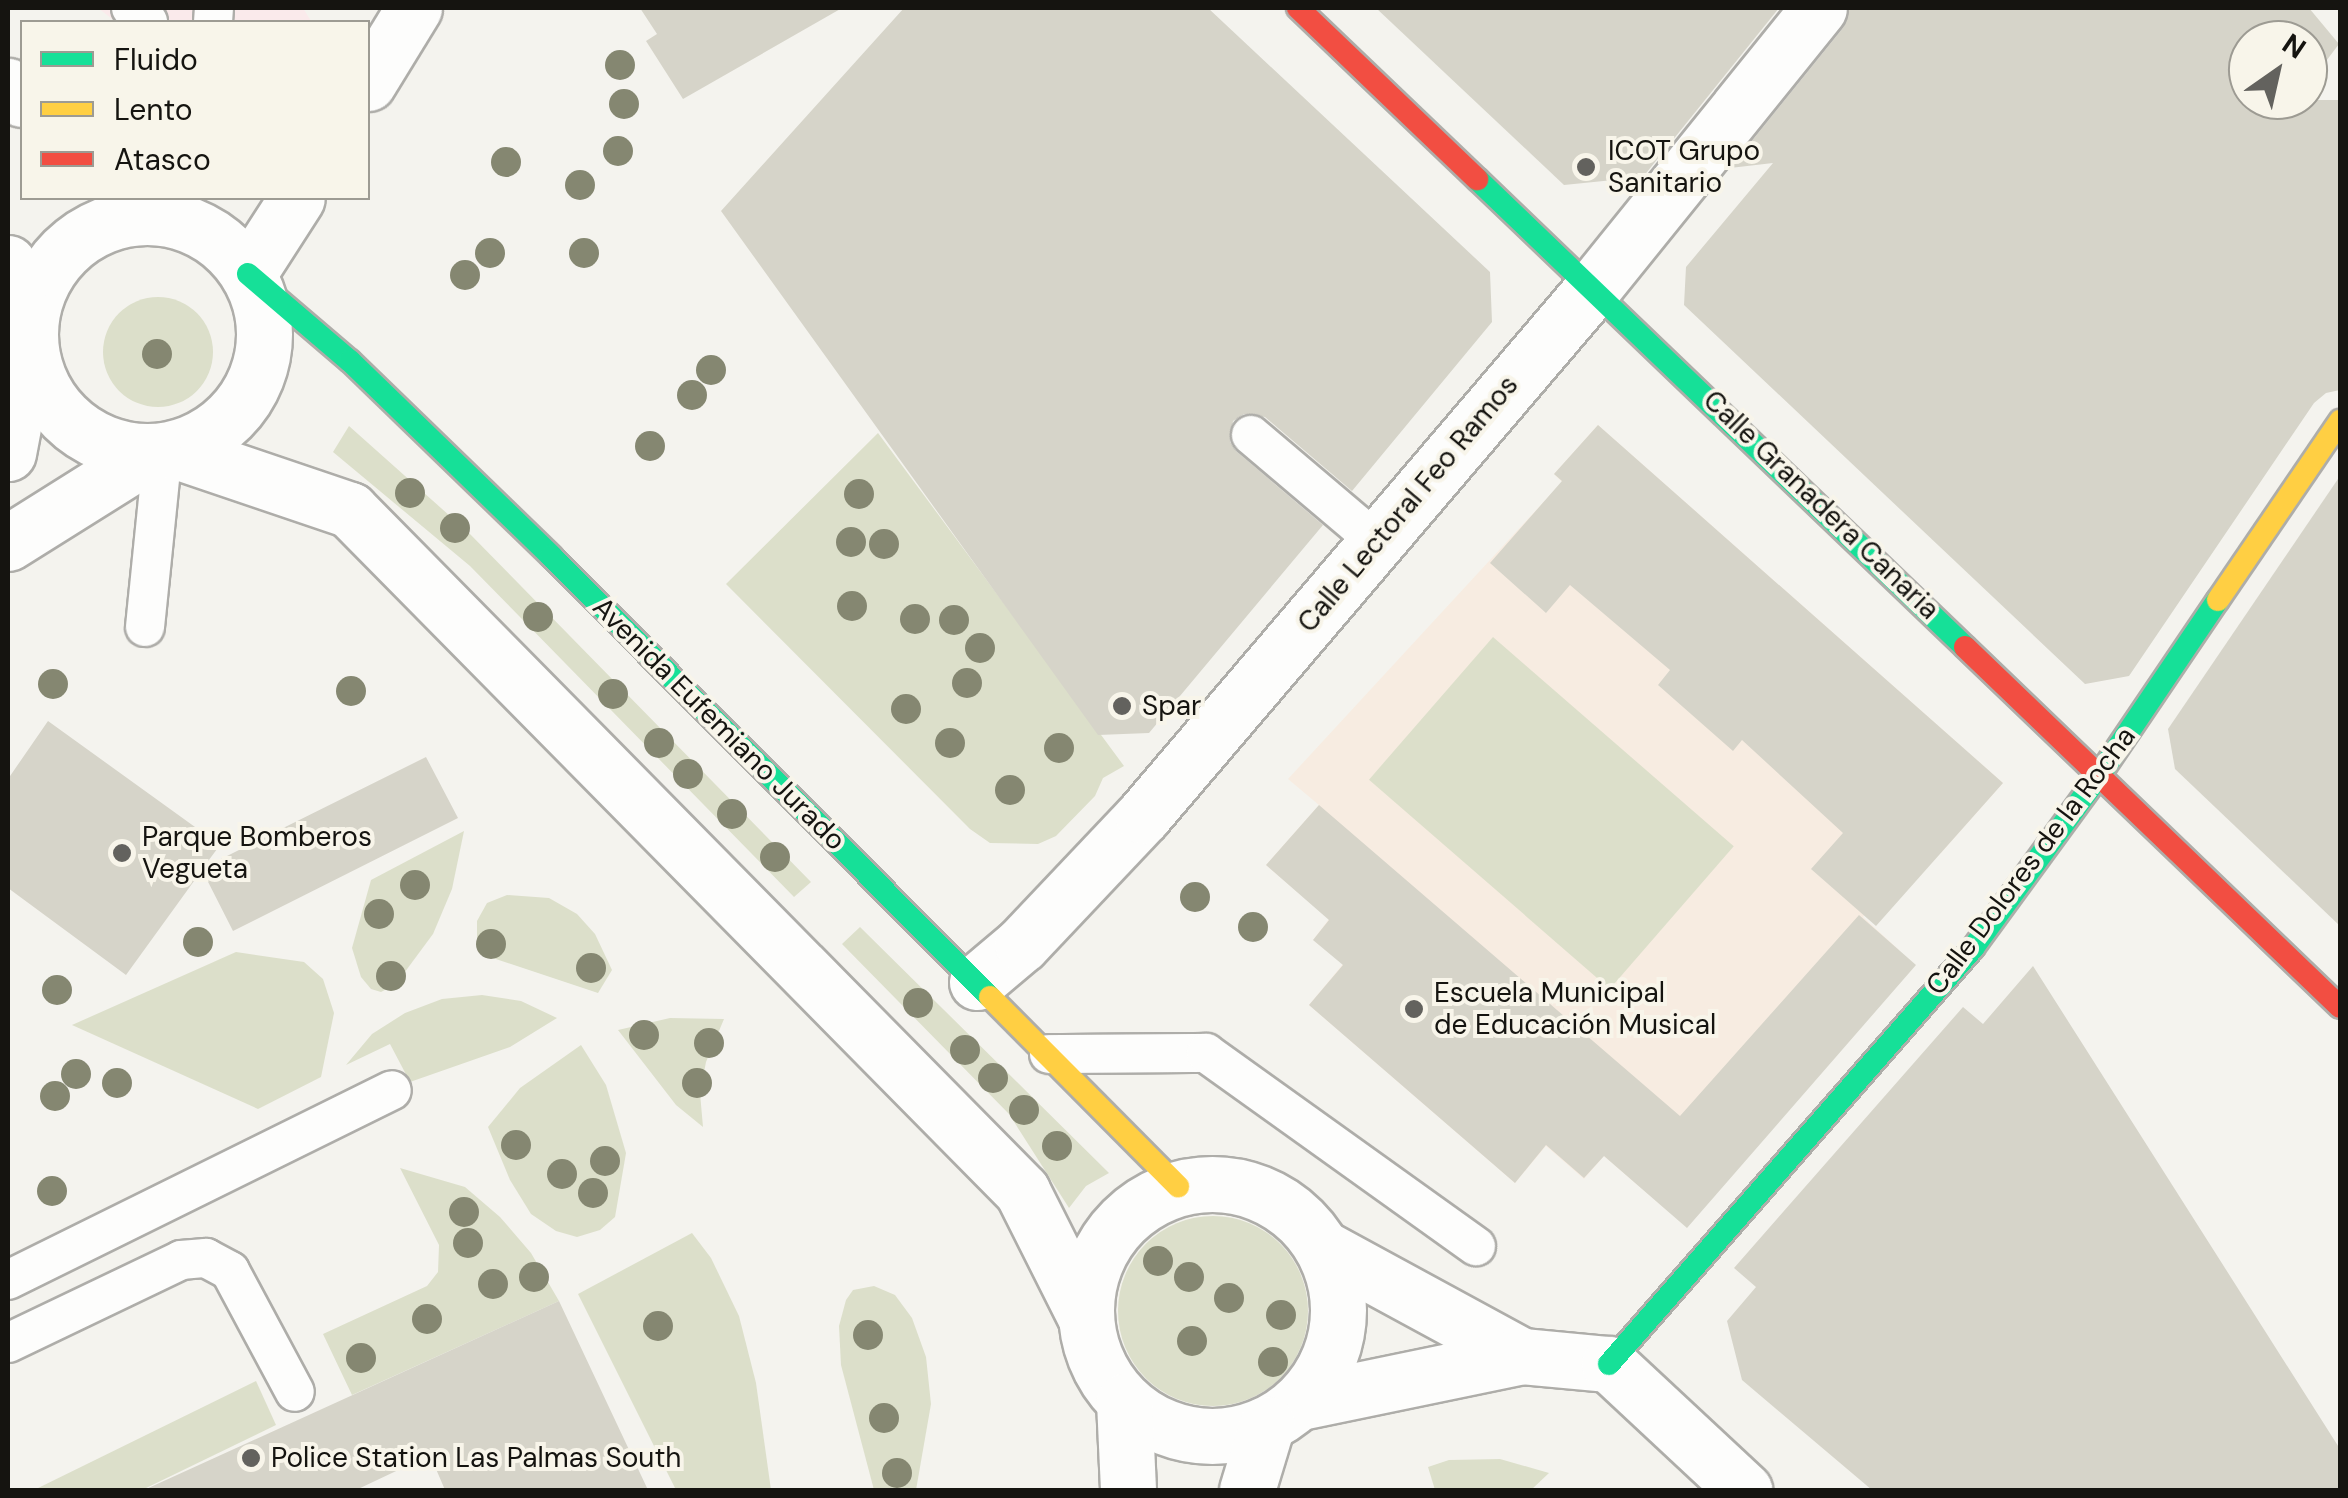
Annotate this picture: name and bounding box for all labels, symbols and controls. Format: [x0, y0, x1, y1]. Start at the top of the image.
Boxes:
legend [20, 20, 370, 200]
north arrow [2228, 20, 2328, 120]
text: N [2275, 25, 2313, 67]
text: Fluido [114, 40, 198, 79]
text: Lento [114, 90, 193, 129]
place label: ICOT Grupo Sanitario [1608, 134, 1760, 200]
text: Atasco [114, 140, 211, 179]
marker: ICOT Grupo Sanitario [1573, 154, 1599, 180]
street label: Calle Lectoral Feo Ramos [1291, 369, 1525, 639]
street label: Calle Granadera Canaria [1696, 384, 1946, 626]
street label: Avenida Eufemiano Jurado [586, 591, 852, 857]
place label: Spar [1142, 689, 1201, 723]
marker: Spar [1111, 695, 1133, 717]
street label: Calle Dolores de la Rocha [1919, 720, 2143, 1002]
place label: Parque Bomberos Vegueta [142, 820, 372, 886]
marker: Parque Bomberos Vegueta [111, 842, 133, 864]
place label: Escuela Municipal de Educación Musical [1434, 976, 1716, 1042]
marker: Escuela Municipal de Educación Musical [1403, 998, 1425, 1020]
place label: Police Station Las Palmas South [271, 1441, 681, 1475]
marker: Police Station Las Palmas South [240, 1447, 262, 1469]

